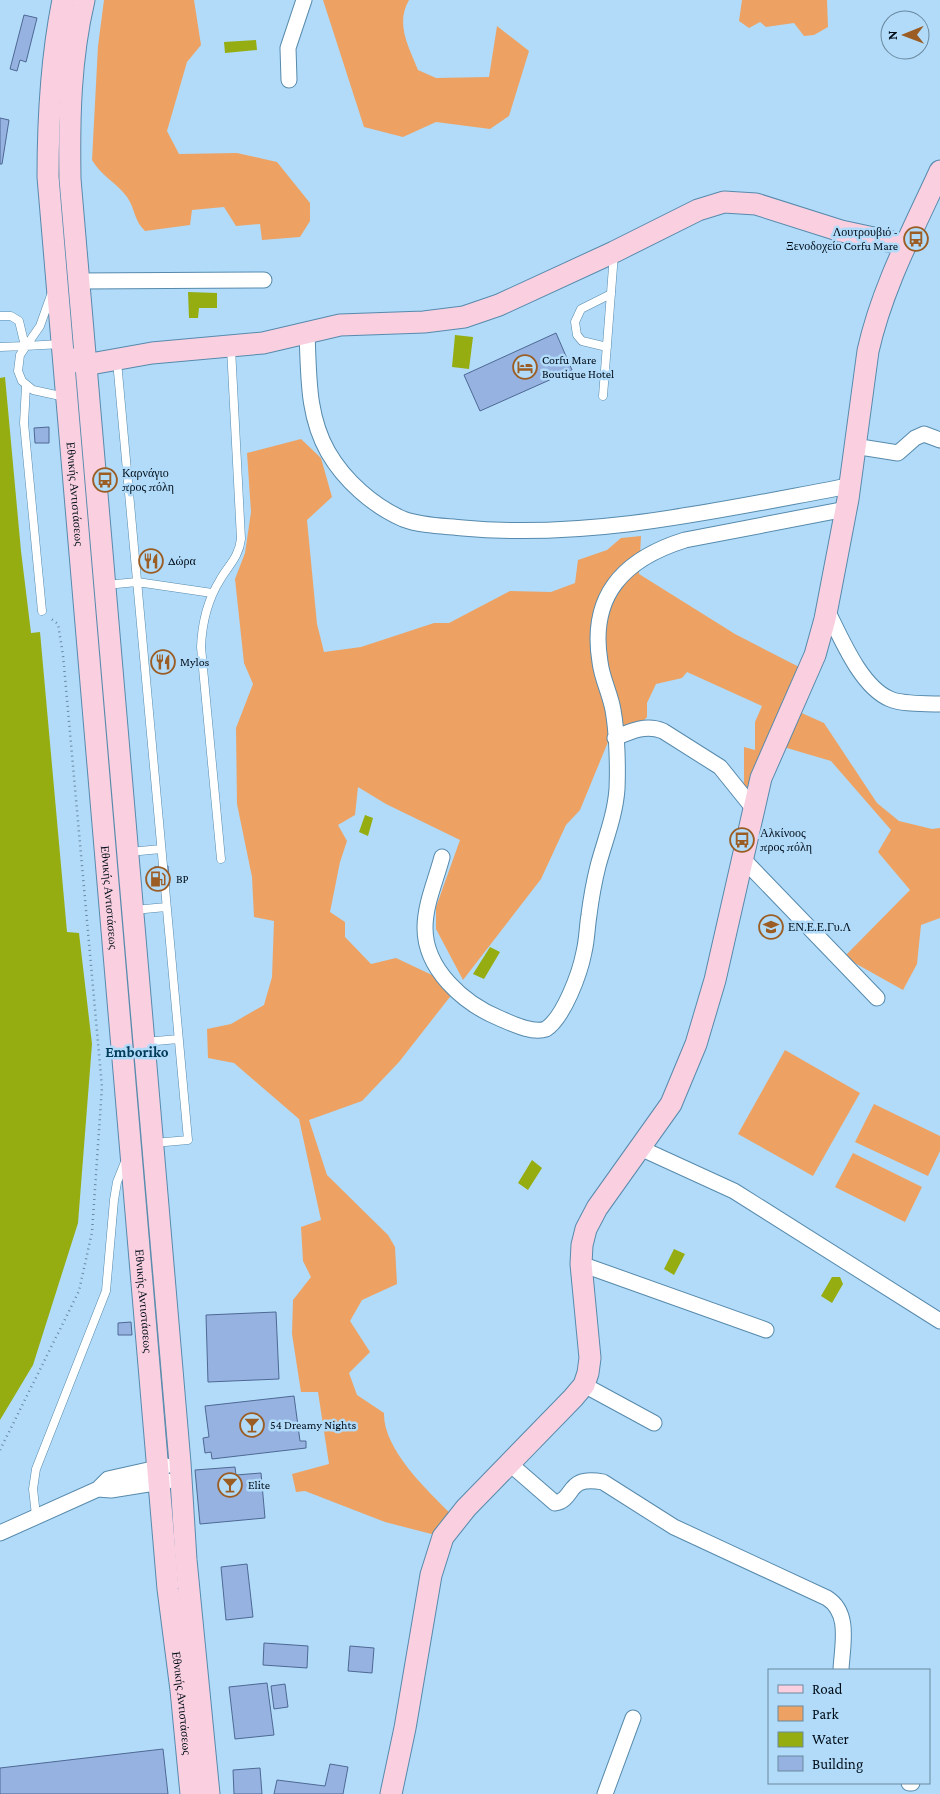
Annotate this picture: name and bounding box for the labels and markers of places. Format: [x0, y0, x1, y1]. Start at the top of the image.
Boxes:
place label: Λουτρουβιό - Ξενοδοχείο Corfu Mare [786, 225, 898, 253]
bus stop icon: Λουτρουβιό - Ξενοδοχείο Corfu Mare [903, 226, 929, 252]
place label: Corfu Mare Boutique Hotel [542, 353, 614, 381]
hotel icon: Corfu Mare Boutique Hotel [512, 354, 538, 380]
place label: Καρνάγιο προς πόλη [122, 466, 174, 494]
bus stop icon: Καρνάγιο προς πόλη [92, 467, 118, 493]
restaurant icon: Δώρα [138, 548, 164, 574]
place label: Δώρα [168, 554, 196, 568]
restaurant icon: Mylos [150, 649, 176, 675]
place label: Mylos [180, 655, 210, 669]
place label: Αλκίνοος προς πόλη [760, 826, 812, 854]
bus stop icon: Αλκίνοος προς πόλη [729, 827, 755, 853]
fuel station icon: BP [145, 866, 171, 892]
place label: BP [176, 872, 189, 886]
school or university icon: ΕΝ.Ε.Ε.Γυ.Λ [758, 914, 784, 940]
place label: ΕΝ.Ε.Ε.Γυ.Λ [788, 920, 852, 934]
bar icon: 54 Dreamy Nights [239, 1412, 265, 1438]
place label: 54 Dreamy Nights [270, 1418, 356, 1432]
bar icon: Elite [217, 1472, 243, 1498]
place label: Elite [248, 1478, 270, 1492]

